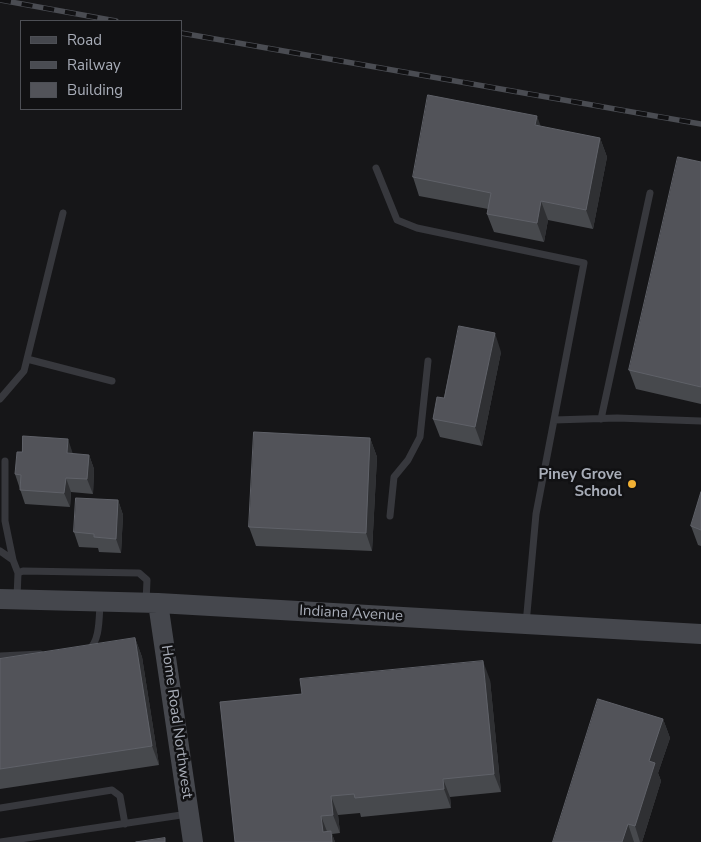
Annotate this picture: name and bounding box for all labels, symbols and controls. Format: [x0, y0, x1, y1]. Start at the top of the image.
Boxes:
legend [20, 20, 182, 110]
text: Road [67, 30, 102, 50]
text: Railway [67, 55, 121, 75]
text: Building [67, 80, 123, 100]
place label: Piney Grove School [538, 466, 622, 501]
marker: Piney Grove School [626, 478, 638, 490]
street label: Indiana Avenue [299, 602, 403, 626]
street label: Home Road Northwest [156, 644, 196, 800]

